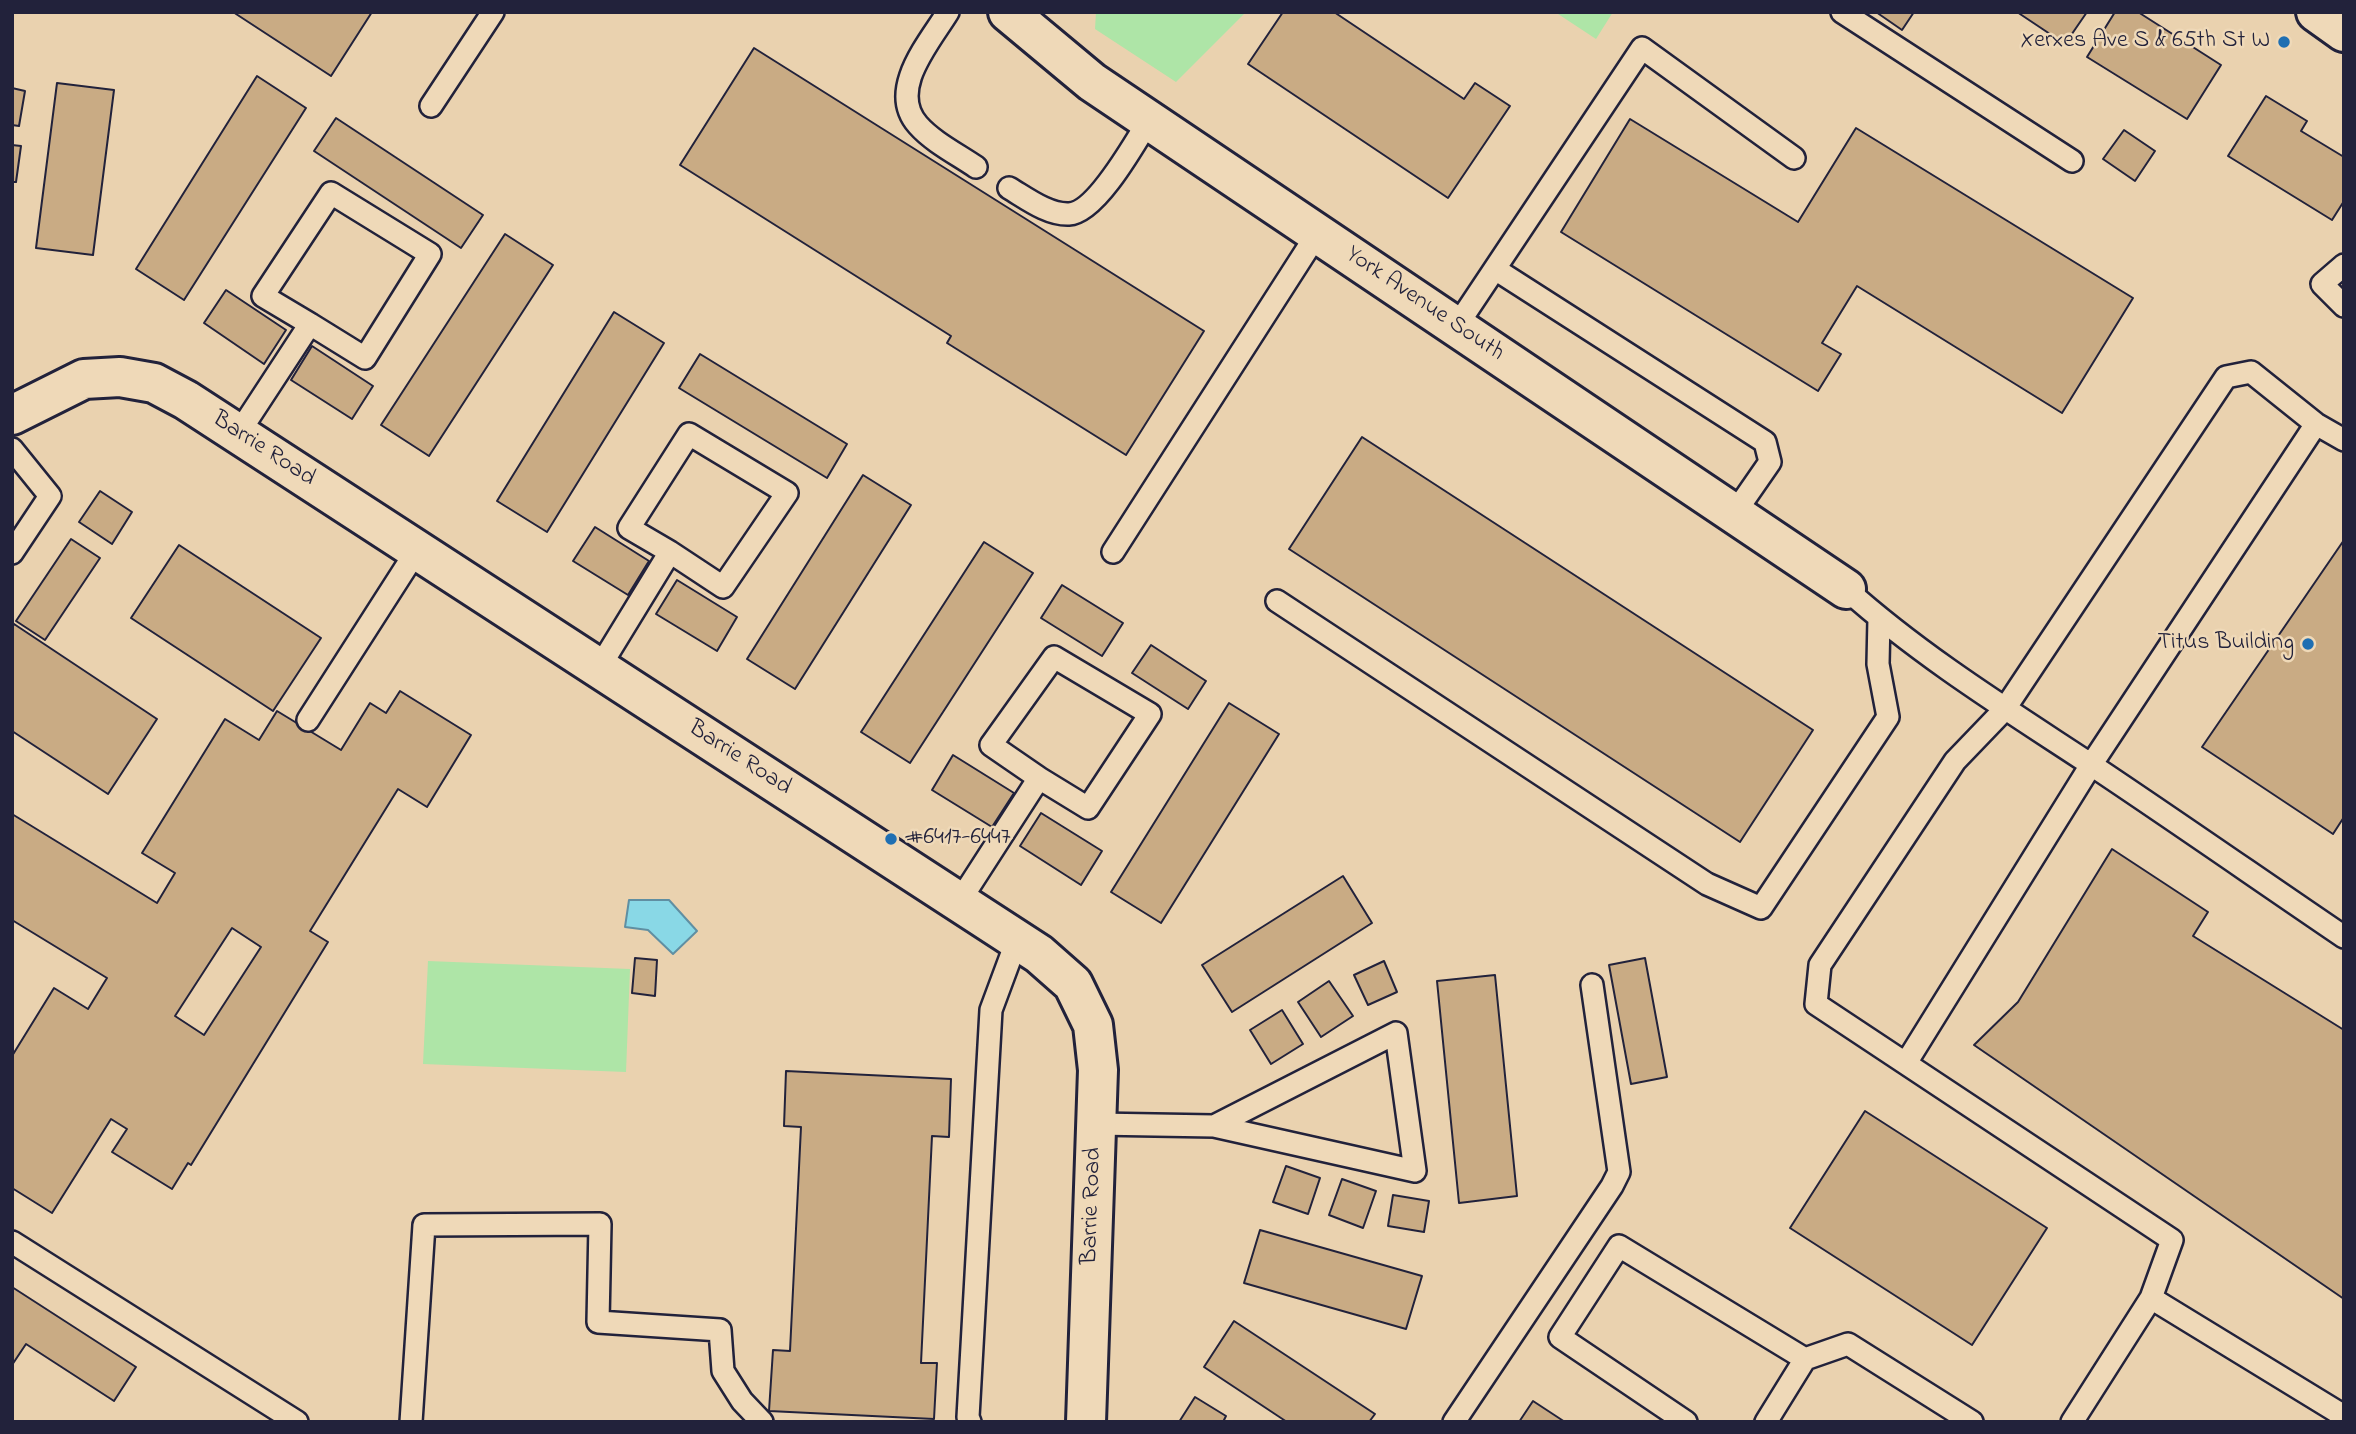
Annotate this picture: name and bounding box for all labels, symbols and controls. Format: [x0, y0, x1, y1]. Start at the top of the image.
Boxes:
place label: Xerxes Ave S & 65th St W [2021, 28, 2270, 56]
marker: Xerxes Ave S & 65th St W [2276, 34, 2292, 50]
street label: York Avenue South [1339, 241, 1509, 369]
street label: Barrie Road [206, 406, 320, 494]
place label: Titus Building [2157, 630, 2294, 658]
marker: Titus Building [2300, 636, 2316, 652]
street label: Barrie Road [682, 715, 796, 803]
place label: #6417-6447 [905, 825, 1011, 853]
marker: #6417-6447 [883, 831, 899, 847]
street label: Barrie Road [1077, 1147, 1109, 1265]

